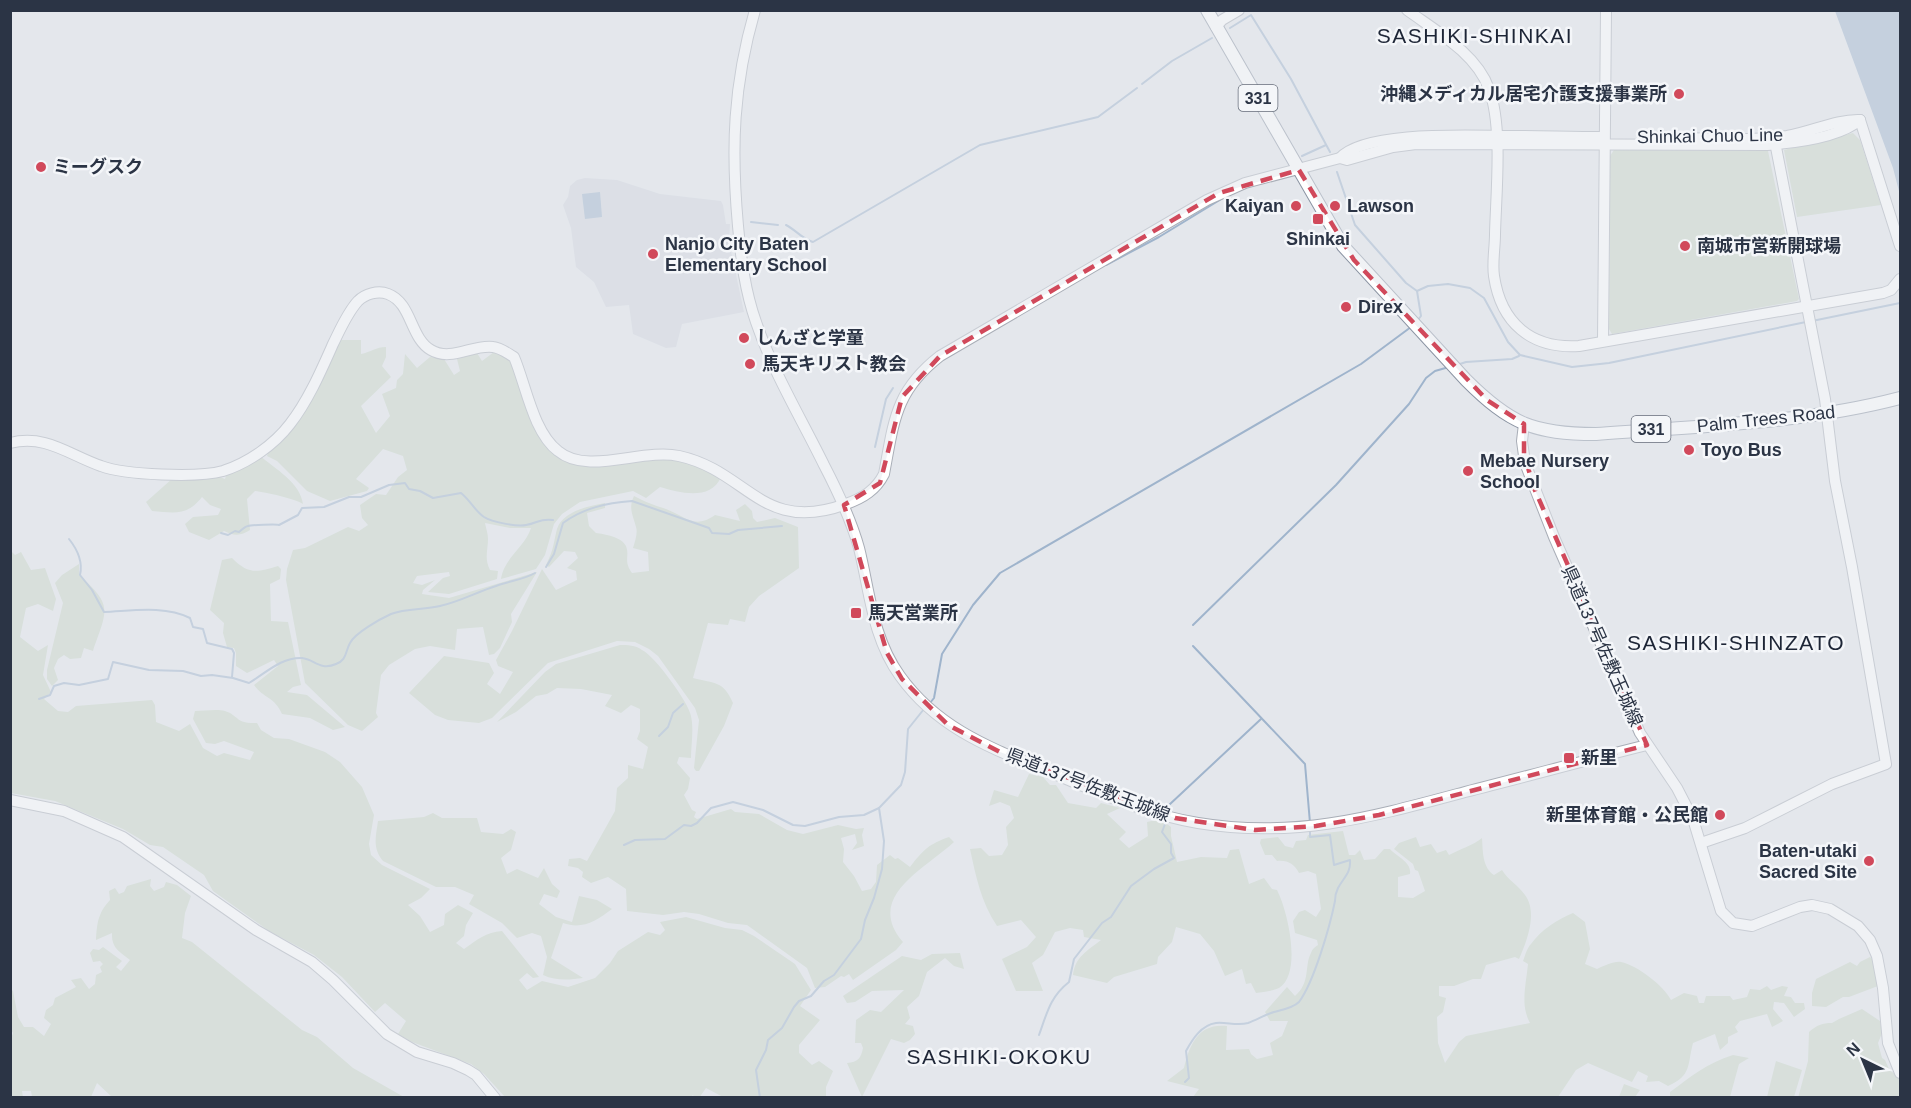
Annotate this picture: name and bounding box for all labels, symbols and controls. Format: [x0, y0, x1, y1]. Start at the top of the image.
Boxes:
district label: SASHIKI-SHINKAI [1377, 24, 1573, 47]
place label: 沖縄メディカル居宅介護支援事業所 [1380, 84, 1667, 104]
road number: 331 [1238, 85, 1278, 111]
marker: 沖縄メディカル居宅介護支援事業所 [1672, 87, 1686, 101]
street label: Shinkai Chuo Line [1637, 125, 1783, 147]
place label: ミーグスク [53, 157, 143, 177]
marker: ミーグスク [34, 160, 48, 174]
place label: Kaiyan [1225, 196, 1284, 216]
place label: Lawson [1347, 196, 1414, 216]
marker: Kaiyan [1289, 199, 1303, 213]
marker: Lawson [1328, 199, 1342, 213]
marker: Shinkai [1311, 212, 1325, 226]
place label: Shinkai [1286, 229, 1350, 249]
place label: Nanjo City Baten Elementary School [665, 234, 827, 275]
place label: 南城市営新開球場 [1697, 236, 1841, 256]
marker: 南城市営新開球場 [1678, 239, 1692, 253]
marker: Nanjo City Baten Elementary School [646, 247, 660, 261]
place label: Direx [1358, 297, 1403, 317]
marker: Direx [1339, 300, 1353, 314]
place label: しんざと学童 [756, 328, 864, 348]
marker: しんざと学童 [737, 331, 751, 345]
place label: 馬天キリスト教会 [762, 354, 906, 374]
marker: 馬天キリスト教会 [743, 357, 757, 371]
street label: Palm Trees Road [1696, 402, 1836, 436]
road number: 331 [1632, 416, 1670, 442]
place label: Toyo Bus [1701, 440, 1782, 460]
marker: Toyo Bus [1682, 443, 1696, 457]
place label: Mebae Nursery School [1480, 451, 1609, 492]
marker: Mebae Nursery School [1461, 464, 1475, 478]
street label: 県道137号佐敷玉城線 [1557, 562, 1647, 730]
place label: 馬天営業所 [868, 603, 958, 623]
marker: 馬天営業所 [849, 606, 863, 620]
district label: SASHIKI-SHINZATO [1627, 631, 1845, 654]
street label: 県道137号佐敷玉城線 [1003, 744, 1173, 826]
place label: 新里 [1581, 748, 1617, 768]
marker: 新里 [1562, 751, 1576, 765]
place label: 新里体育館・公民館 [1546, 805, 1708, 825]
marker: 新里体育館・公民館 [1713, 808, 1727, 822]
place label: Baten-utaki Sacred Site [1759, 841, 1857, 882]
marker: Baten-utaki Sacred Site [1862, 854, 1876, 868]
north arrow [1833, 1030, 1893, 1090]
text: N [1843, 1039, 1863, 1060]
district label: SASHIKI-OKOKU [906, 1045, 1092, 1068]

